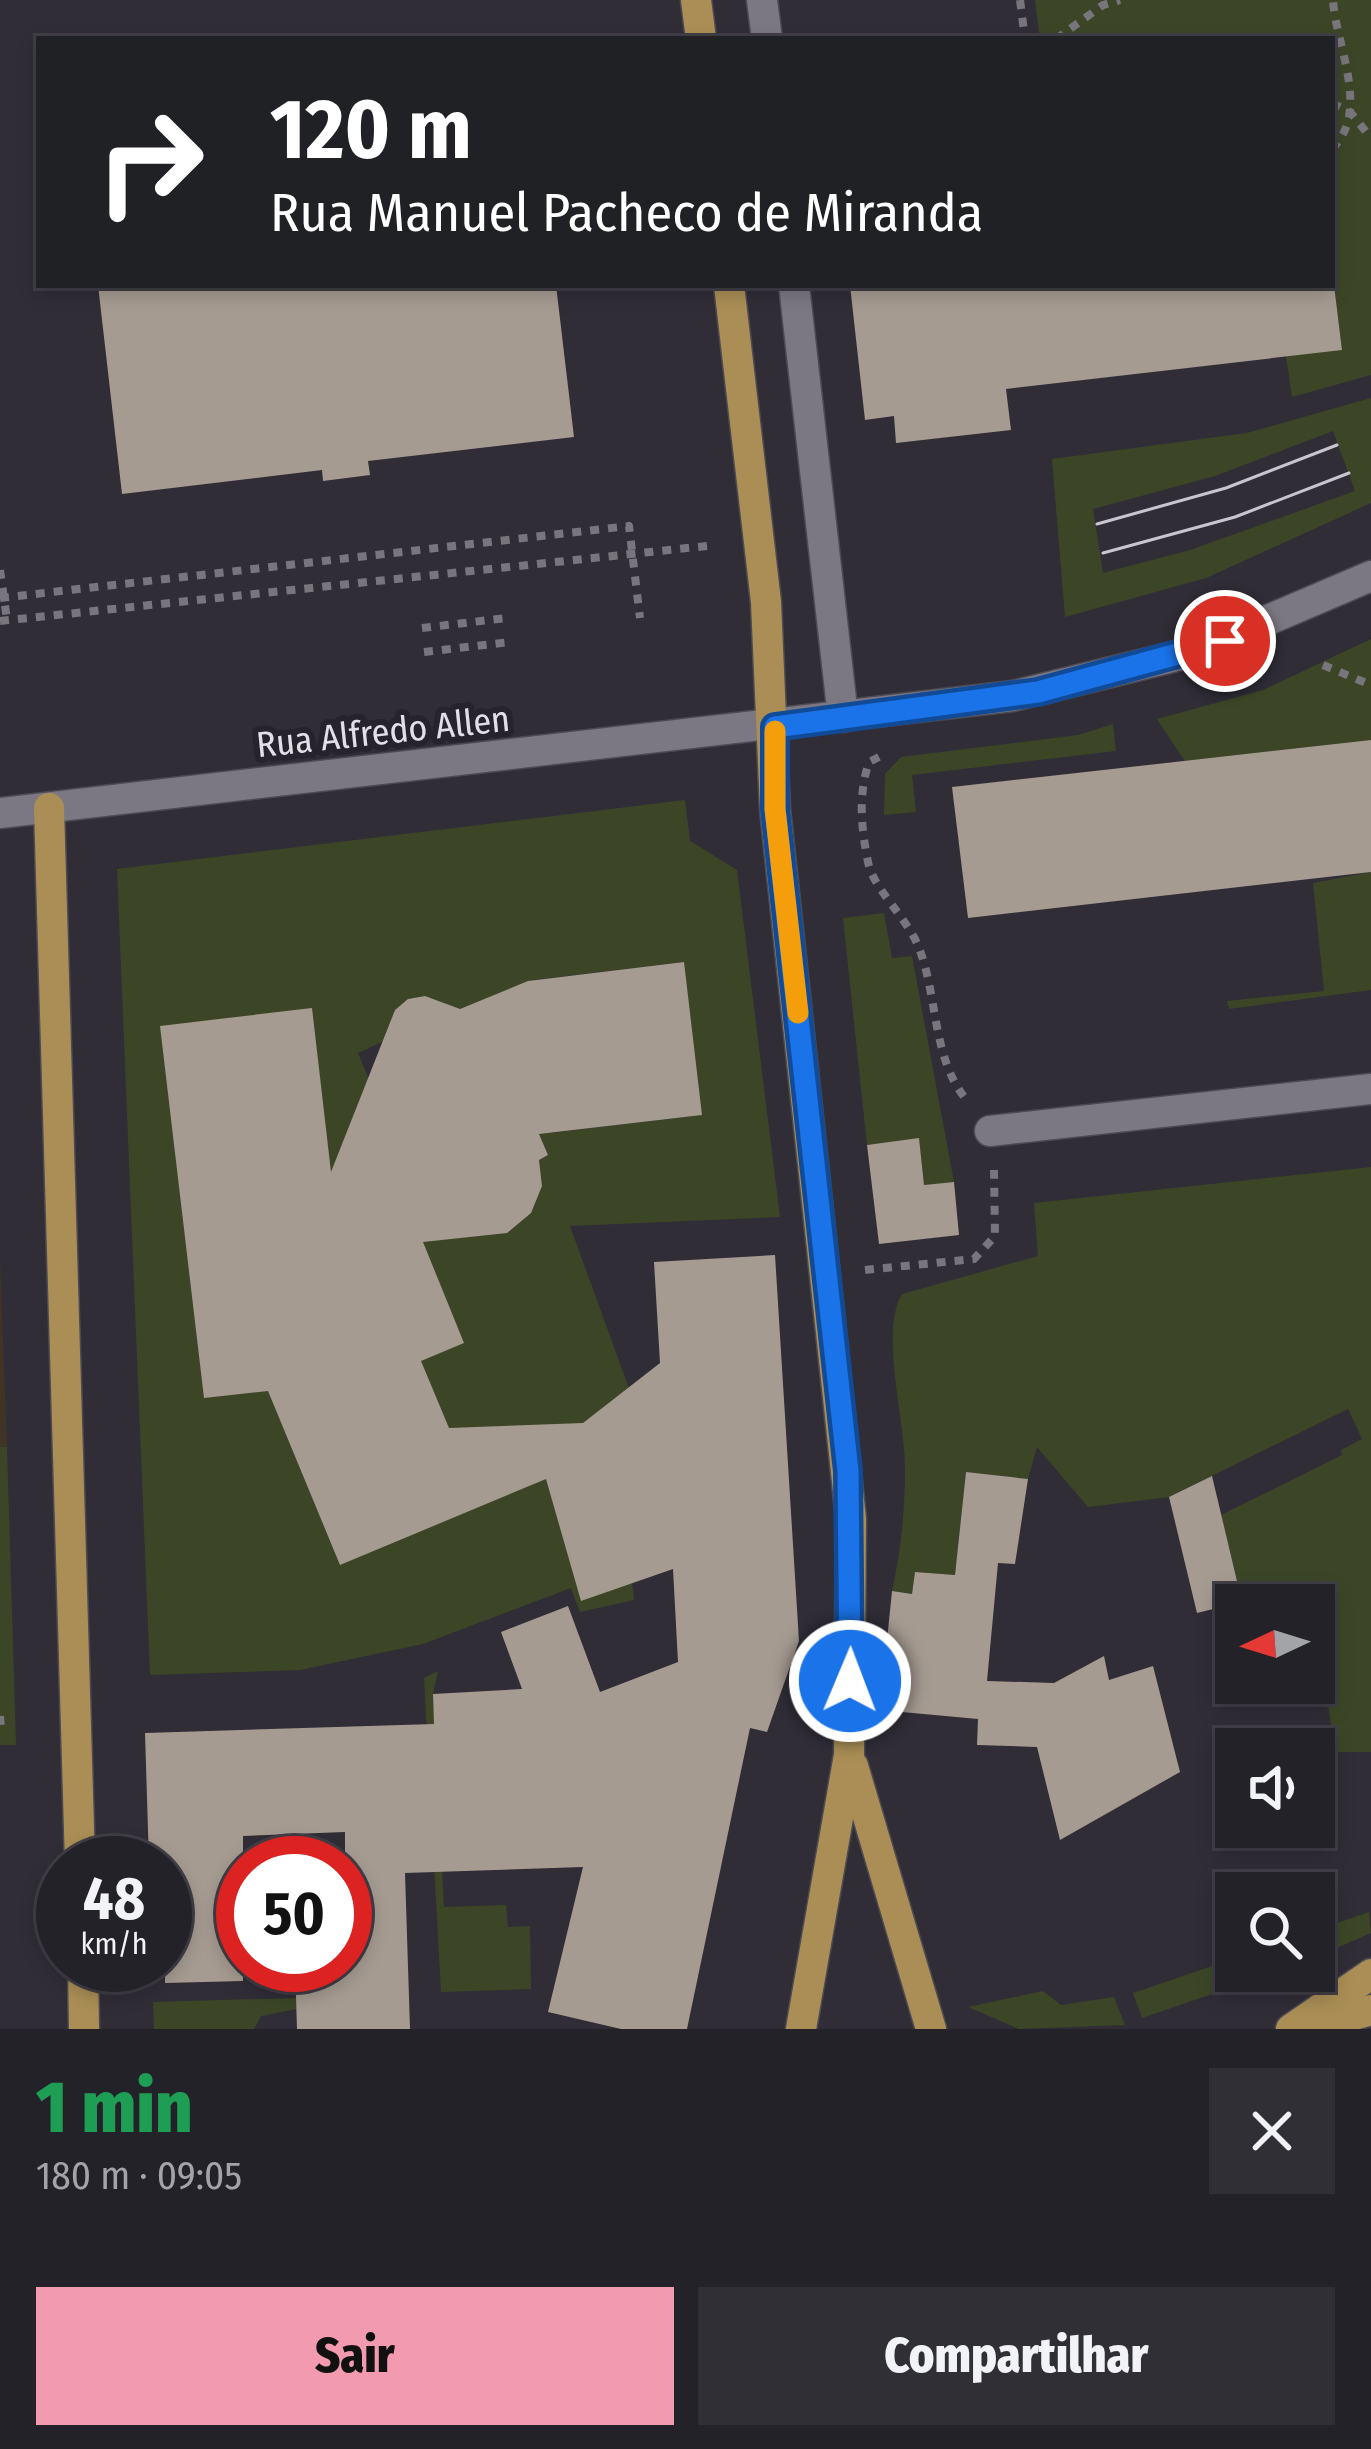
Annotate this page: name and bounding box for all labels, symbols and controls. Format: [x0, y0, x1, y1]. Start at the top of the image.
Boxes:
text: 120 m [270, 79, 472, 180]
icon: right [72, 84, 228, 240]
text: Rua Manuel Pacheco de Miranda [270, 181, 983, 245]
pin [1174, 590, 1276, 692]
icon: arrive [1192, 608, 1258, 674]
street label: Rua Alfredo Allen [254, 697, 512, 767]
north arrow [1215, 1584, 1335, 1704]
map controls [1215, 1584, 1335, 1992]
position arrow [787, 1618, 913, 1744]
button: sound [1215, 1728, 1335, 1848]
speed limit sign: 50 [216, 1836, 372, 1992]
text: 48 [83, 1863, 145, 1935]
button: search [1215, 1872, 1335, 1992]
text: km/h [81, 1926, 147, 1962]
text: 1 min [36, 2065, 193, 2151]
button: close [1209, 2068, 1335, 2194]
text: 180 m · 09:05 [36, 2153, 242, 2199]
button: Sair [36, 2287, 674, 2425]
button: Compartilhar [698, 2287, 1335, 2425]

